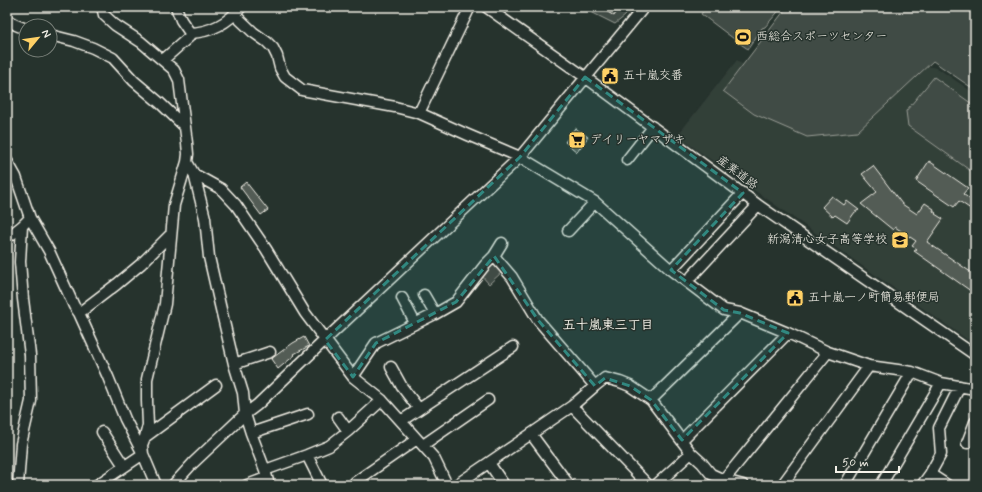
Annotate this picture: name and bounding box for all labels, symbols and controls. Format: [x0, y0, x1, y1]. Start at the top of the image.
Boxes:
north arrow [18, 18, 58, 58]
text: N [38, 27, 54, 40]
sports icon: 西総合スポーツセンター [733, 27, 753, 47]
place label: 西総合スポーツセンター [756, 29, 887, 45]
public building icon: 五十嵐交番 [600, 66, 620, 86]
place label: 五十嵐交番 [623, 68, 683, 84]
supermarket icon: デイリーヤマザキ [567, 130, 587, 150]
place label: デイリーヤマザキ [590, 132, 686, 148]
street label: 産業道路 [713, 152, 761, 194]
school or university icon: 新潟清心女子高等学校 [890, 230, 910, 250]
place label: 新潟清心女子高等学校 [767, 232, 887, 248]
public building icon: 五十嵐一ノ町簡易郵便局 [785, 288, 805, 308]
place label: 五十嵐一ノ町簡易郵便局 [808, 290, 940, 306]
district label: 五十嵐東三丁目 [562, 317, 654, 334]
scale bar [836, 448, 899, 474]
text: 50 m [842, 455, 869, 471]

